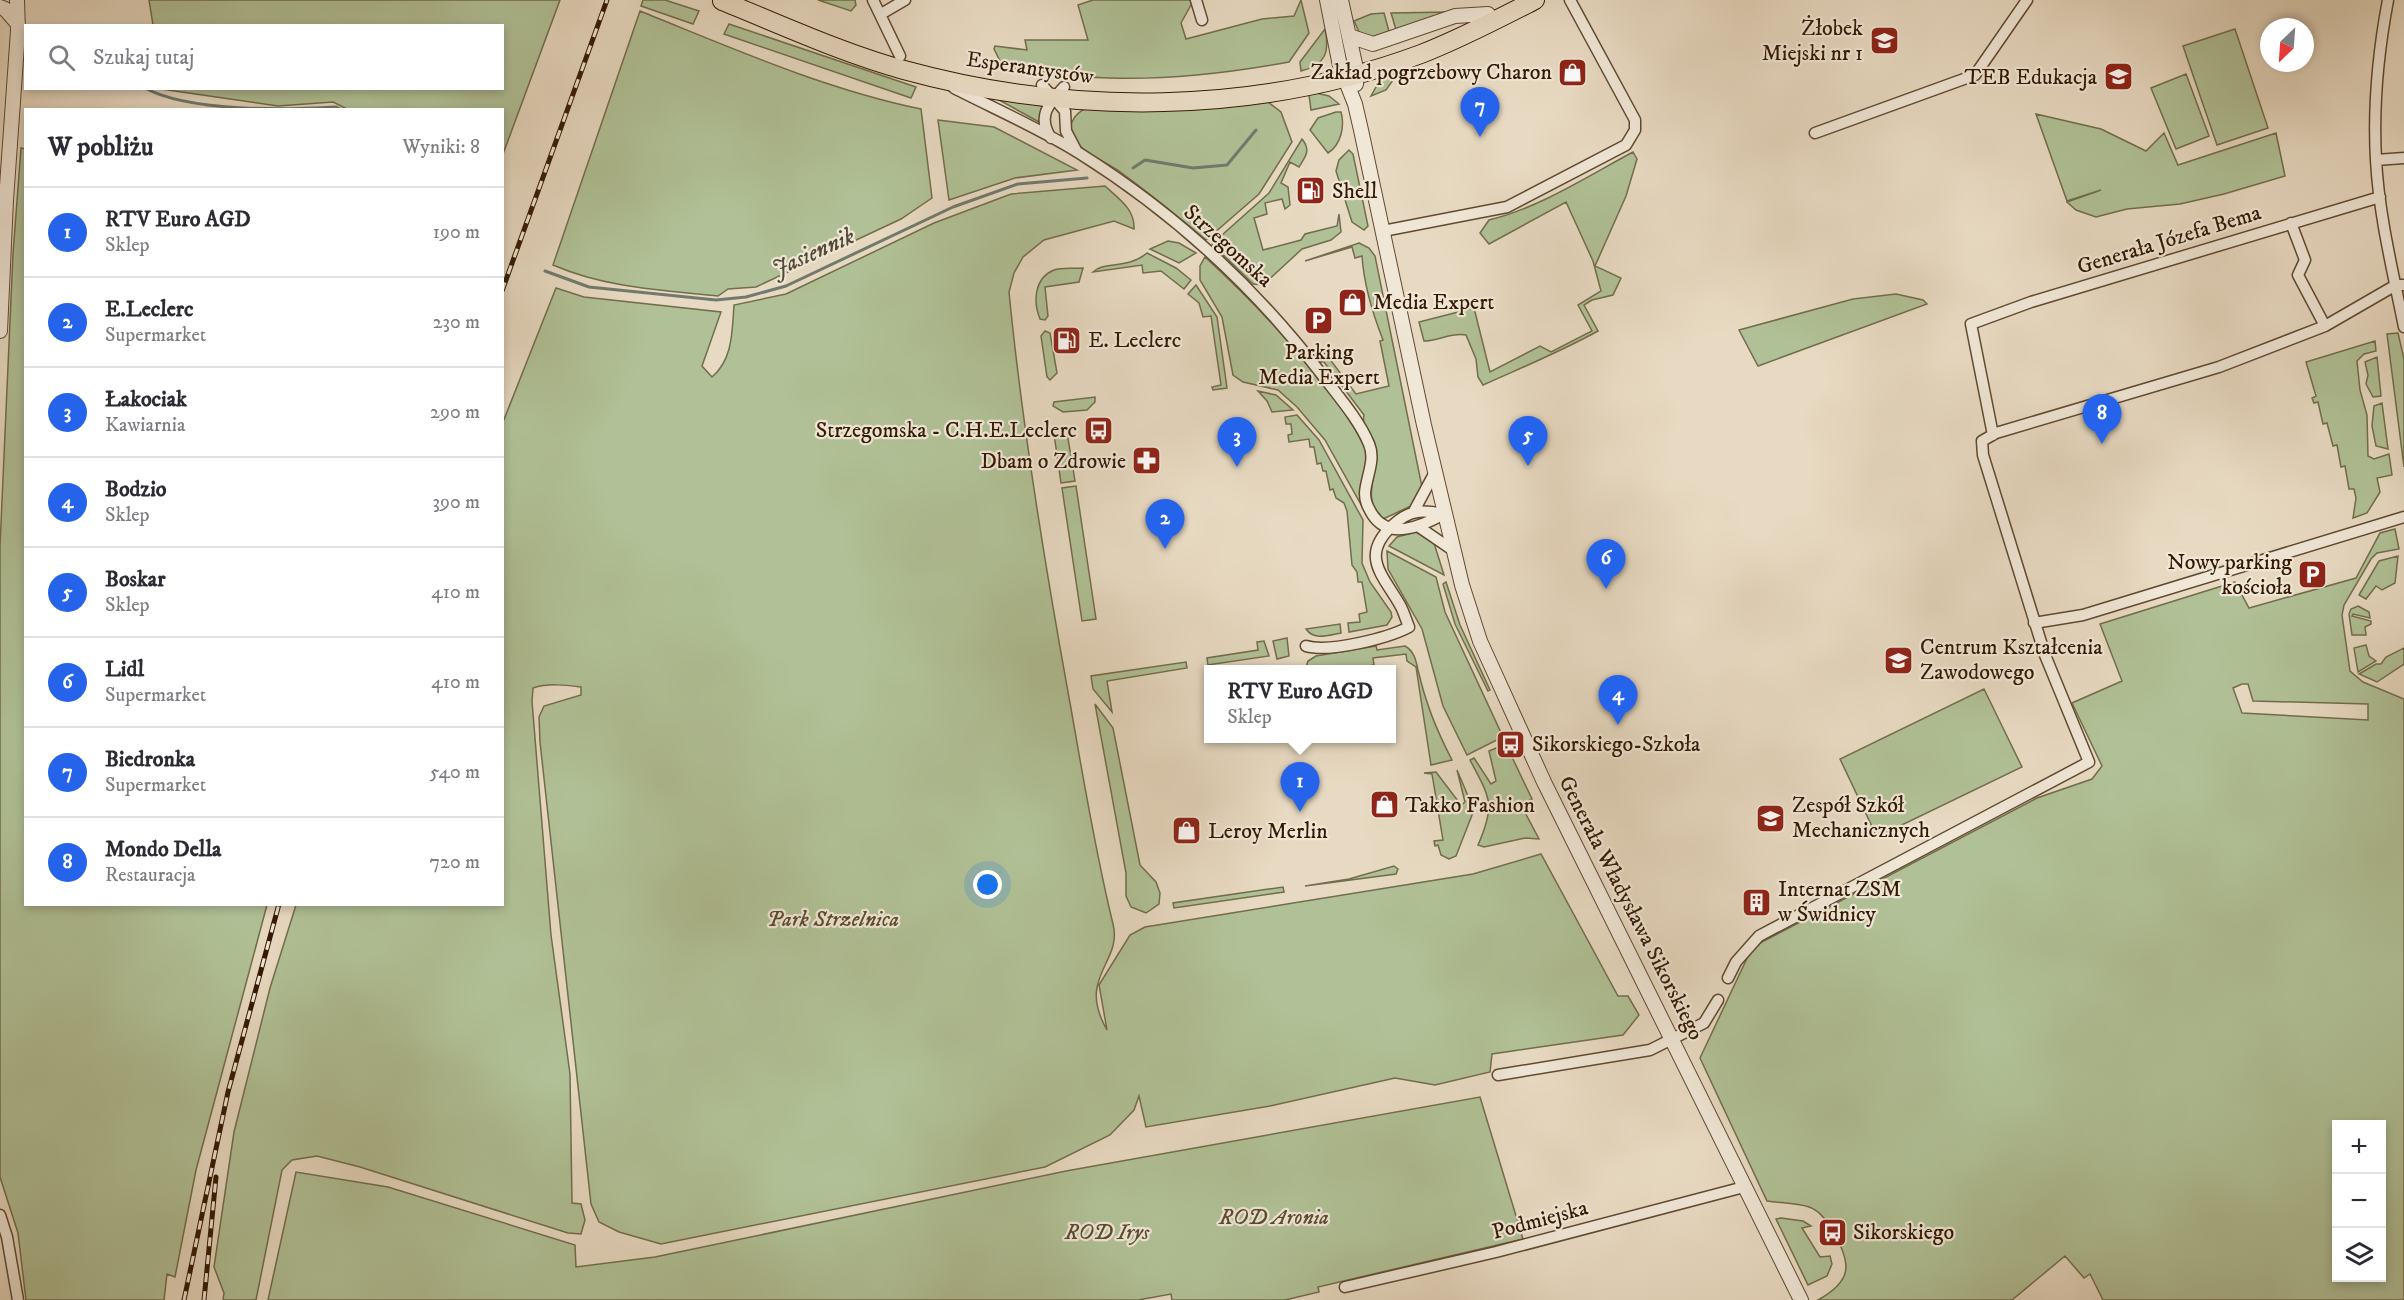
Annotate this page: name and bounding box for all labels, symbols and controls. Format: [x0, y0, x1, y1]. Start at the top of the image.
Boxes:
place label: Żłobek Miejski nr 1 [1762, 15, 1863, 67]
north arrow [2260, 18, 2314, 72]
search box [24, 24, 504, 90]
school or university icon: Żłobek Miejski nr 1 [1868, 25, 1900, 57]
icon: search [45, 41, 78, 74]
text: Szukaj tutaj [93, 44, 194, 71]
street label: Esperantystów [964, 46, 1096, 90]
shop icon: Zakład pogrzebowy Charon [1557, 56, 1589, 88]
place label: Zakład pogrzebowy Charon [1311, 59, 1552, 86]
school or university icon: TEB Edukacja [2102, 61, 2134, 93]
place label: TEB Edukacja [1965, 64, 2098, 91]
pin: 7 [1460, 88, 1500, 137]
text: W pobliżu [48, 131, 153, 164]
text: Wyniki: 8 [402, 135, 480, 160]
fuel station icon: Shell [1295, 175, 1327, 207]
place label: Shell [1332, 178, 1378, 205]
street label: Strzegomska [1178, 199, 1279, 294]
street label: Generała Józefa Bema [2074, 199, 2265, 281]
text: RTV Euro AGD [105, 206, 251, 233]
text: 1 [64, 220, 71, 245]
text: 190 m [433, 220, 480, 245]
water label: Jasiennik [767, 221, 859, 285]
text: Sklep [105, 233, 150, 258]
shop icon: Media Expert [1336, 286, 1368, 318]
place label: Media Expert [1373, 289, 1494, 316]
text: E.Leclerc [105, 296, 193, 323]
parking icon: Parking Media Expert [1303, 304, 1335, 336]
text: 2 [63, 310, 72, 335]
text: 230 m [433, 310, 480, 335]
text: Supermarket [105, 323, 206, 348]
fuel station icon: E. Leclerc [1051, 324, 1083, 356]
place label: E. Leclerc [1088, 327, 1181, 354]
place label: Parking Media Expert [1258, 339, 1380, 391]
text: Łakociak [105, 386, 187, 413]
pin: 8 [2082, 394, 2122, 444]
text: 3 [64, 400, 71, 425]
text: 290 m [430, 400, 480, 425]
text: Kawiarnia [105, 413, 185, 438]
bus stop icon: Strzegomska - C.H.E.Leclerc [1082, 414, 1114, 446]
pin: 5 [1508, 416, 1547, 466]
place label: Strzegomska - C.H.E.Leclerc [816, 417, 1077, 444]
pin: 3 [1218, 418, 1256, 467]
pharmacy icon: Dbam o Zdrowie [1131, 445, 1163, 477]
place label: Dbam o Zdrowie [980, 448, 1126, 475]
text: Bodzio [105, 476, 167, 503]
text: 4 [62, 490, 73, 515]
text: 390 m [432, 490, 480, 515]
pin: 2 [1146, 500, 1184, 549]
text: Sklep [105, 503, 150, 528]
pin: 6 [1586, 540, 1626, 589]
place label: Nowy parking kościoła [2167, 549, 2293, 601]
parking icon: Nowy parking kościoła [2297, 559, 2329, 591]
text: Boskar [105, 566, 165, 593]
text: 5 [63, 580, 72, 605]
text: 410 m [431, 580, 480, 605]
text: Sklep [105, 593, 150, 618]
place label: Centrum Kształcenia Zawodowego [1920, 634, 2103, 686]
school or university icon: Centrum Kształcenia Zawodowego [1883, 644, 1915, 676]
text: Lidl [105, 656, 144, 683]
popup [1204, 665, 1396, 743]
text: 6 [62, 670, 73, 695]
text: 410 m [431, 670, 480, 695]
pin: 4 [1598, 676, 1638, 725]
text: RTV Euro AGD [1227, 678, 1373, 705]
text: Supermarket [105, 683, 206, 708]
text: Sklep [1227, 705, 1272, 730]
bus stop icon: Sikorskiego-Szkoła [1495, 728, 1527, 760]
place label: Sikorskiego-Szkoła [1532, 731, 1701, 758]
text: Biedronka [105, 746, 195, 773]
text: 7 [62, 760, 73, 785]
text: 540 m [430, 760, 480, 785]
pin: 1 [1280, 762, 1320, 812]
street label: Generała Władysława Sikorskiego [1552, 771, 1710, 1045]
text: Supermarket [105, 773, 206, 798]
shop icon: Takko Fashion [1368, 789, 1400, 821]
place label: Takko Fashion [1405, 792, 1535, 819]
place label: Zespół Szkół Mechanicznych [1792, 792, 1931, 844]
school or university icon: Zespół Szkół Mechanicznych [1755, 802, 1787, 834]
shop icon: Leroy Merlin [1171, 815, 1203, 847]
place label: Leroy Merlin [1208, 818, 1328, 845]
text: Mondo Della [105, 836, 221, 863]
text: 8 [62, 850, 73, 875]
text: 720 m [430, 850, 480, 875]
text: Restauracja [105, 863, 196, 888]
your location [973, 870, 1002, 899]
place label: Internat ZSM w Świdnicy [1777, 876, 1901, 928]
building icon: Internat ZSM w Świdnicy [1741, 886, 1773, 918]
park label: Park Strzelnica [767, 906, 899, 933]
map controls [2332, 1120, 2386, 1282]
button: + [2332, 1120, 2386, 1174]
button: − [2332, 1174, 2386, 1228]
street label: Podmiejska [1489, 1194, 1592, 1246]
park label: ROD Aronia [1218, 1204, 1329, 1231]
bus stop icon: Sikorskiego [1816, 1216, 1848, 1248]
park label: ROD Irys [1064, 1219, 1151, 1246]
place label: Sikorskiego [1853, 1219, 1954, 1246]
button: layers [2332, 1228, 2386, 1282]

